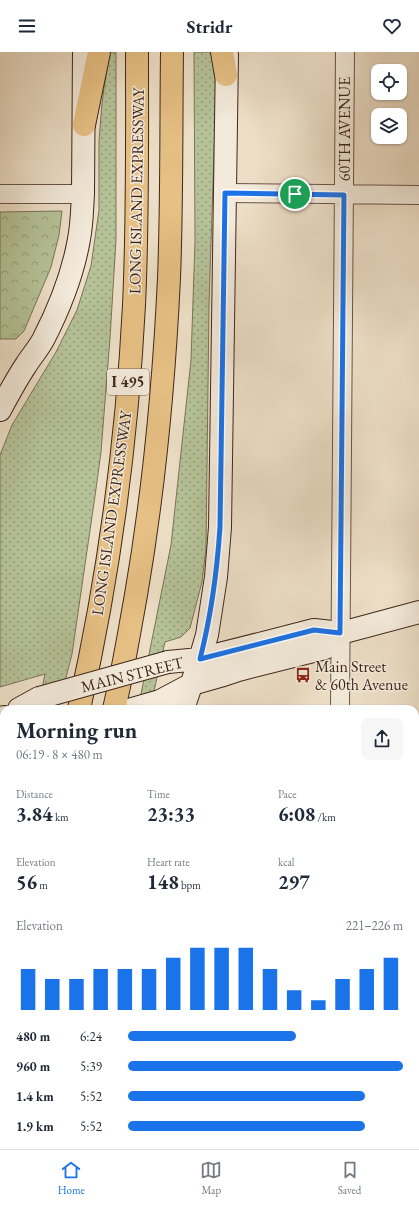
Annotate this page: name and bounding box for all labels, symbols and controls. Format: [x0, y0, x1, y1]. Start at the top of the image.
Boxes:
icon: menu [16, 15, 38, 37]
text: Stridr [187, 15, 232, 38]
icon: heart [381, 15, 403, 37]
map controls [371, 64, 407, 144]
button: locate [371, 64, 407, 100]
street label: 60TH AVENUE [334, 77, 355, 181]
street label: LONG ISLAND EXPRESSWAY [124, 87, 149, 294]
button: layers [371, 108, 407, 144]
pin [278, 177, 312, 211]
icon: arrive [284, 183, 306, 205]
road number: I 495 [107, 369, 149, 395]
street label: LONG ISLAND EXPRESSWAY [87, 409, 136, 617]
street label: MAIN STREET [79, 652, 186, 697]
place label: Main Street & 60th Avenue [315, 656, 408, 695]
bus stop icon: Main Street & 60th Avenue [294, 666, 312, 684]
text: Morning run [16, 716, 137, 745]
button: share [361, 718, 403, 760]
text: 06:19 · 8 × 480 m [16, 746, 103, 763]
text: Distance [16, 787, 53, 801]
text: Time [147, 787, 170, 801]
text: Pace [278, 787, 296, 801]
text: 3.84 [16, 801, 53, 827]
text: 23:33 [147, 801, 195, 827]
text: 6:08 [278, 801, 315, 827]
text: km [53, 810, 69, 824]
text: /km [315, 810, 336, 824]
text: Elevation [16, 855, 56, 869]
text: Heart rate [147, 855, 190, 869]
text: kcal [278, 855, 295, 869]
text: 56 [16, 869, 37, 895]
text: 148 [147, 869, 179, 895]
text: 297 [278, 869, 310, 895]
text: m [37, 878, 48, 892]
text: bpm [179, 878, 201, 892]
text: Elevation [16, 917, 63, 934]
text: 221–226 m [346, 917, 403, 934]
text: 480 m [16, 1028, 50, 1045]
text: 6:24 [80, 1028, 102, 1045]
text: 960 m [16, 1058, 50, 1075]
text: 5:39 [80, 1058, 102, 1075]
text: 1.4 km [16, 1088, 54, 1105]
text: 5:52 [80, 1088, 102, 1105]
text: 1.9 km [16, 1118, 54, 1135]
text: 5:52 [80, 1118, 102, 1135]
tab: Home [58, 1159, 85, 1197]
tab: Map [200, 1159, 222, 1197]
tab: Saved [338, 1159, 361, 1197]

